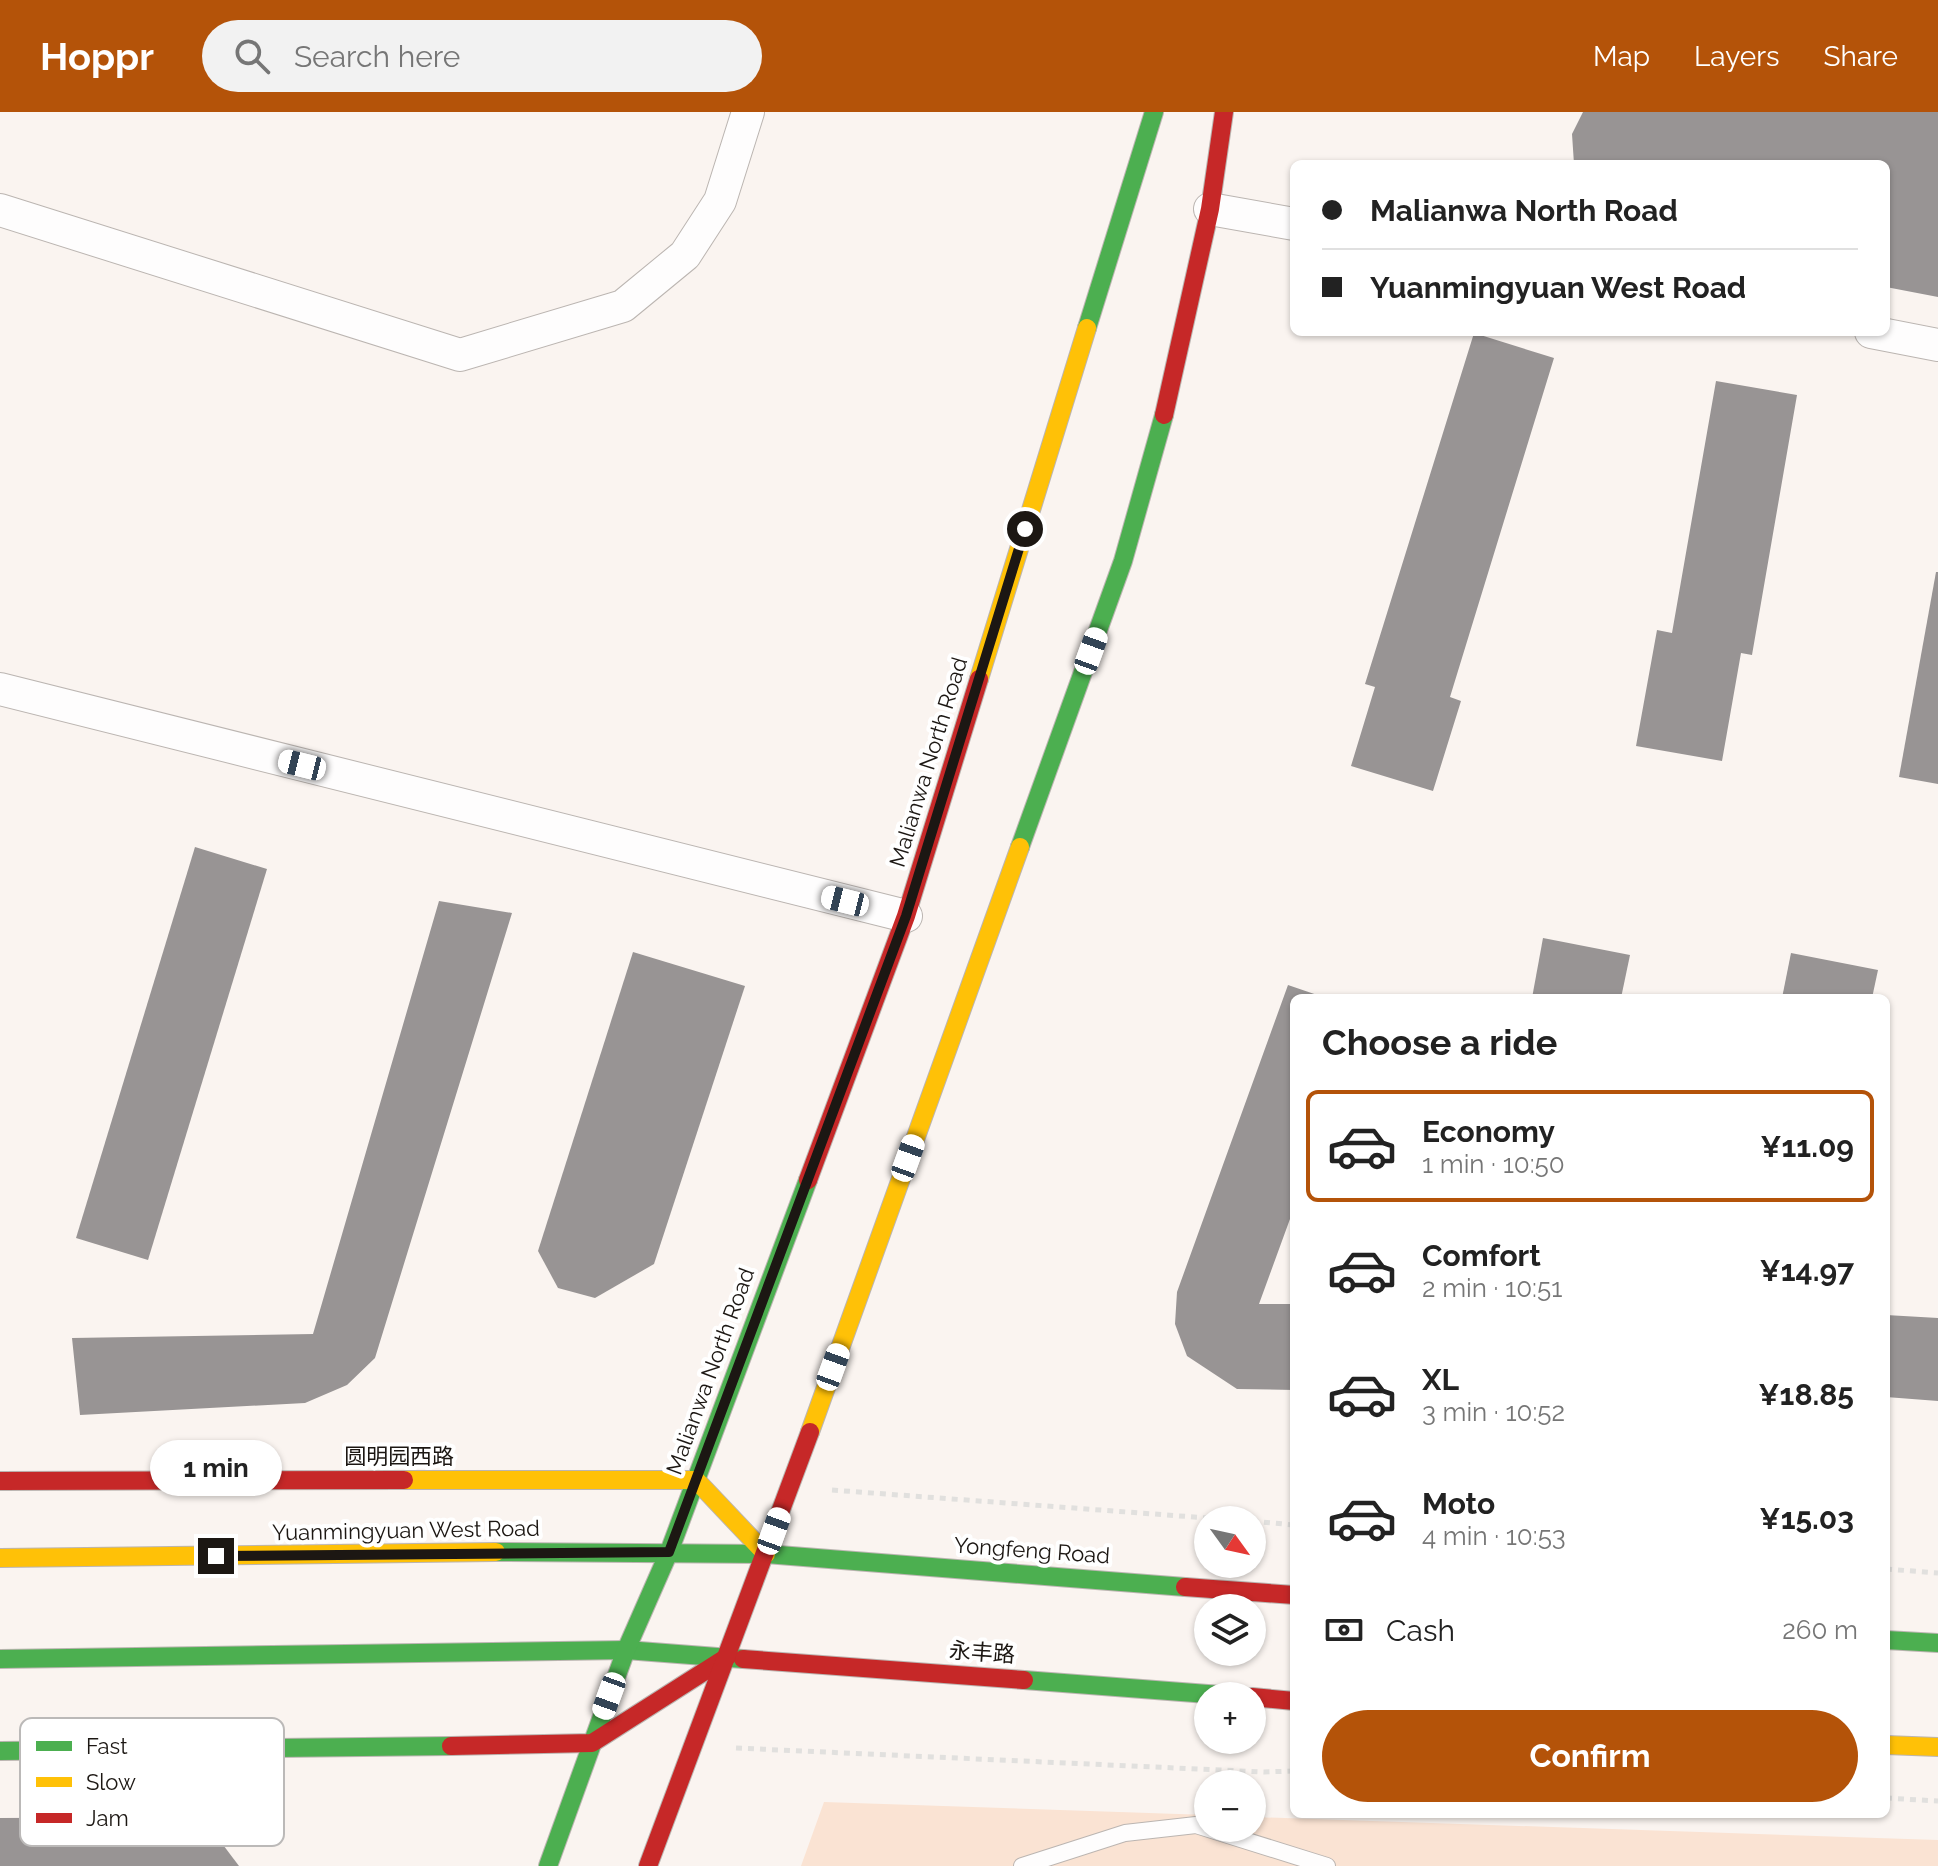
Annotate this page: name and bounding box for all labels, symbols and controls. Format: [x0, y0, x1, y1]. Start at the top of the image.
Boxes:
search box [202, 20, 762, 92]
text: Hoppr [40, 34, 154, 79]
icon: search [230, 34, 274, 78]
text: Search here [294, 39, 460, 74]
text: Map [1593, 40, 1650, 73]
text: Layers [1694, 40, 1780, 73]
text: Share [1824, 40, 1898, 73]
text: Malianwa North Road [1370, 193, 1678, 228]
text: Yuanmingyuan West Road [1370, 270, 1746, 305]
route start [1007, 511, 1043, 547]
car [1072, 624, 1110, 678]
street label: Malianwa North Road [884, 654, 972, 870]
car [276, 748, 328, 782]
car [819, 884, 871, 918]
text: Choose a ride [1322, 1021, 1557, 1063]
icon: car [1326, 1110, 1398, 1182]
text: Economy [1422, 1114, 1555, 1149]
text: ¥11.09 [1760, 1129, 1854, 1164]
car [889, 1131, 927, 1185]
text: 1 min · 10:50 [1422, 1149, 1565, 1179]
icon: car [1326, 1234, 1398, 1306]
text: Comfort [1422, 1238, 1541, 1273]
text: ¥14.97 [1759, 1253, 1854, 1288]
street label: Malianwa North Road [661, 1264, 759, 1478]
text: 2 min · 10:51 [1422, 1273, 1562, 1303]
car [814, 1340, 852, 1394]
icon: car [1326, 1358, 1398, 1430]
text: XL [1422, 1362, 1459, 1397]
text: ¥18.85 [1758, 1377, 1854, 1412]
text: 3 min · 10:52 [1422, 1397, 1565, 1427]
callout: 1 min [150, 1440, 282, 1496]
street label: 圆明园西路 [344, 1443, 454, 1469]
text: 1 min [183, 1453, 249, 1483]
icon: car [1326, 1482, 1398, 1554]
text: Moto [1422, 1486, 1495, 1521]
text: ¥15.03 [1759, 1501, 1854, 1536]
car [755, 1504, 793, 1558]
north arrow [1194, 1506, 1266, 1578]
map controls [1194, 1506, 1266, 1842]
street label: Yuanmingyuan West Road [272, 1515, 540, 1545]
text: 4 min · 10:53 [1422, 1521, 1566, 1551]
street label: Yongfeng Road [953, 1532, 1111, 1568]
route end [198, 1538, 234, 1574]
button: layers [1194, 1594, 1266, 1666]
icon: cash [1322, 1608, 1366, 1652]
text: Cash [1386, 1613, 1455, 1648]
text: 260 m [1782, 1615, 1858, 1645]
street label: 永丰路 [948, 1637, 1016, 1667]
car [590, 1669, 628, 1723]
button: + [1194, 1682, 1266, 1754]
button: Confirm [1322, 1710, 1858, 1802]
legend [20, 1718, 284, 1846]
text: Fast [86, 1733, 128, 1759]
text: Slow [86, 1769, 136, 1795]
button: − [1194, 1770, 1266, 1842]
text: Jam [86, 1805, 129, 1831]

